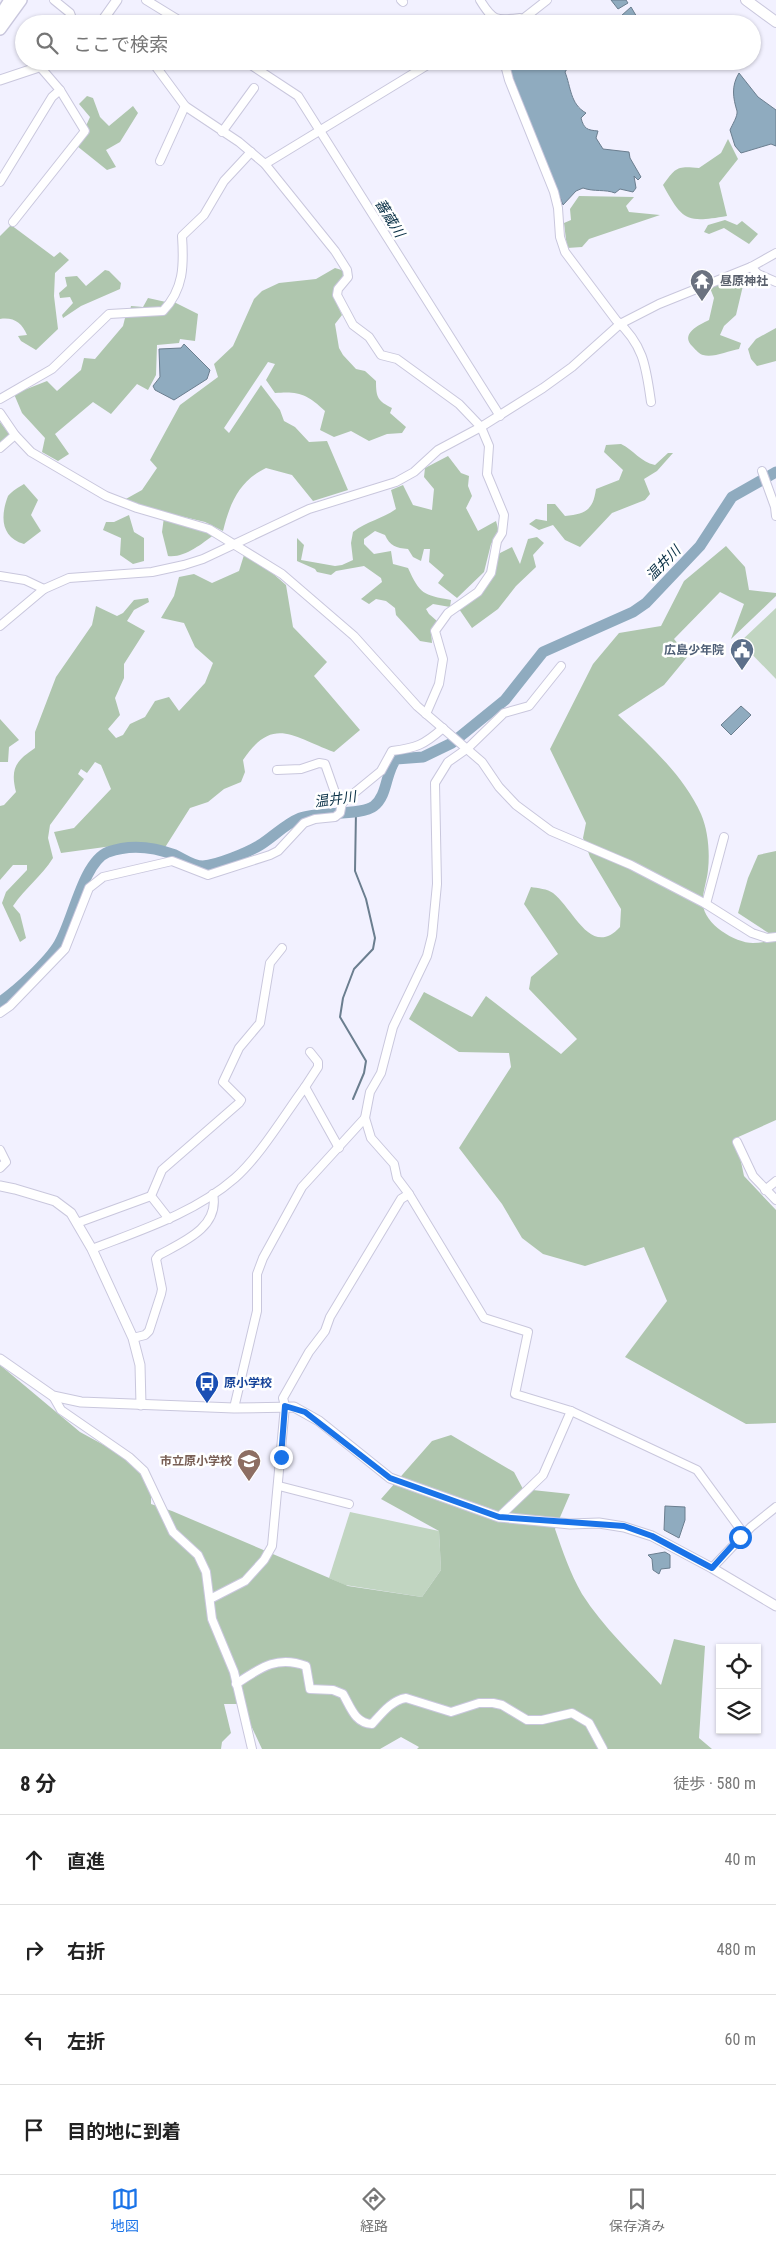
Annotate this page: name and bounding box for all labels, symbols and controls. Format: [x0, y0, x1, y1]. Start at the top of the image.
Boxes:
search box [15, 15, 761, 70]
icon: search [33, 29, 61, 57]
text: ここで検索 [73, 33, 168, 56]
water label: 蕃蔵川 [372, 196, 409, 242]
temple icon: 昼原神社 [689, 268, 715, 302]
place label: 昼原神社 [720, 274, 768, 288]
water label: 温井川 [643, 541, 685, 584]
public building icon: 広島少年院 [729, 637, 755, 671]
place label: 広島少年院 [664, 643, 724, 657]
water label: 温井川 [313, 788, 359, 810]
bus stop icon: 原小学校 [194, 1370, 220, 1404]
place label: 原小学校 [224, 1376, 272, 1390]
route end [270, 1446, 293, 1469]
school or university icon: 市立原小学校 [236, 1448, 262, 1482]
place label: 市立原小学校 [160, 1454, 232, 1468]
route start [729, 1526, 752, 1549]
map controls [716, 1644, 761, 1734]
button: locate [716, 1644, 761, 1689]
button: layers [716, 1689, 761, 1734]
text: 8 分 [20, 1772, 56, 1796]
text: 徒歩 · 580 m [673, 1774, 756, 1793]
icon: ahead [20, 1846, 48, 1874]
text: 直進 [67, 1850, 105, 1873]
text: 40 m [724, 1850, 756, 1869]
icon: right [20, 1936, 48, 1964]
text: 右折 [67, 1940, 105, 1963]
text: 480 m [717, 1940, 756, 1959]
icon: left [20, 2026, 48, 2054]
text: 左折 [67, 2030, 105, 2053]
text: 60 m [724, 2030, 756, 2049]
icon: arrive [20, 2116, 48, 2144]
text: 目的地に到着 [67, 2120, 181, 2143]
tab: 地図 [111, 2185, 139, 2235]
tab: 経路 [360, 2185, 388, 2235]
tab: 保存済み [609, 2185, 665, 2235]

